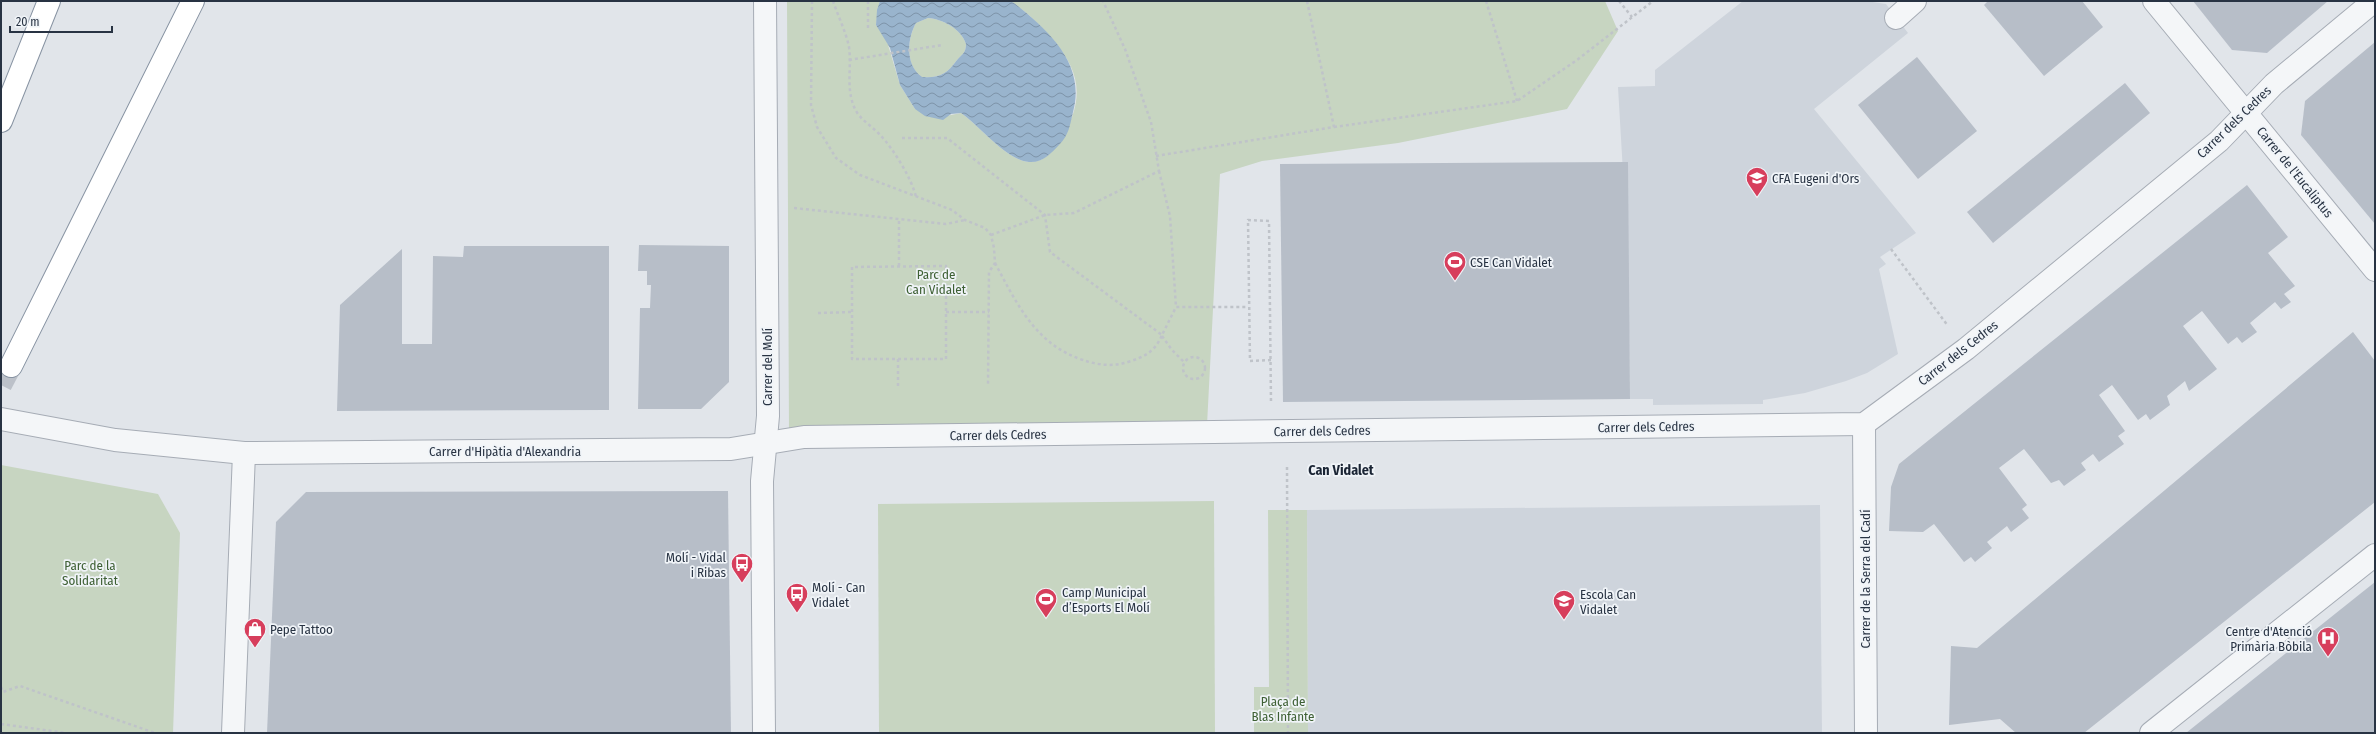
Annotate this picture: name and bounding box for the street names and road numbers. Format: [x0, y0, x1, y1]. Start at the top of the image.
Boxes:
street label: Carrer dels Cedres [2194, 83, 2274, 161]
street label: Carrer de l'Eucaliptus [2254, 124, 2337, 221]
street label: Carrer dels Cedres [1915, 317, 2001, 389]
street label: Carrer del Molí [760, 328, 775, 406]
street label: Carrer dels Cedres [1597, 419, 1695, 435]
street label: Carrer dels Cedres [1273, 423, 1371, 439]
street label: Carrer dels Cedres [949, 427, 1047, 443]
street label: Carrer d'Hipàtia d'Alexandria [429, 444, 581, 459]
street label: Carrer de la Serra del Cadí [1858, 510, 1873, 648]

